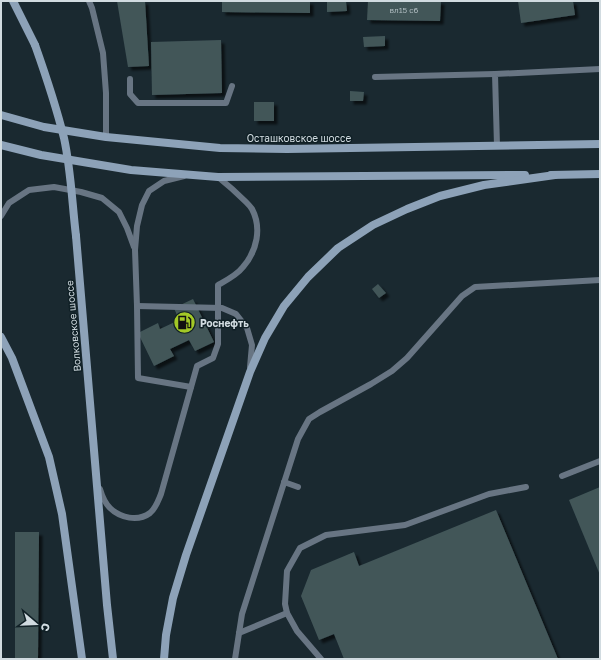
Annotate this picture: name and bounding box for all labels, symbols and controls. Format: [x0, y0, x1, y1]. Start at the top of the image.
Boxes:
house number: вл15 с6 [390, 5, 419, 15]
street label: Осташковское шоссе [247, 132, 351, 144]
street label: Волковское шоссе [63, 280, 83, 372]
fuel station icon: Роснефть [172, 310, 198, 336]
place label: Роснефть [200, 317, 249, 329]
north arrow [16, 604, 56, 644]
text: С [38, 622, 53, 633]

